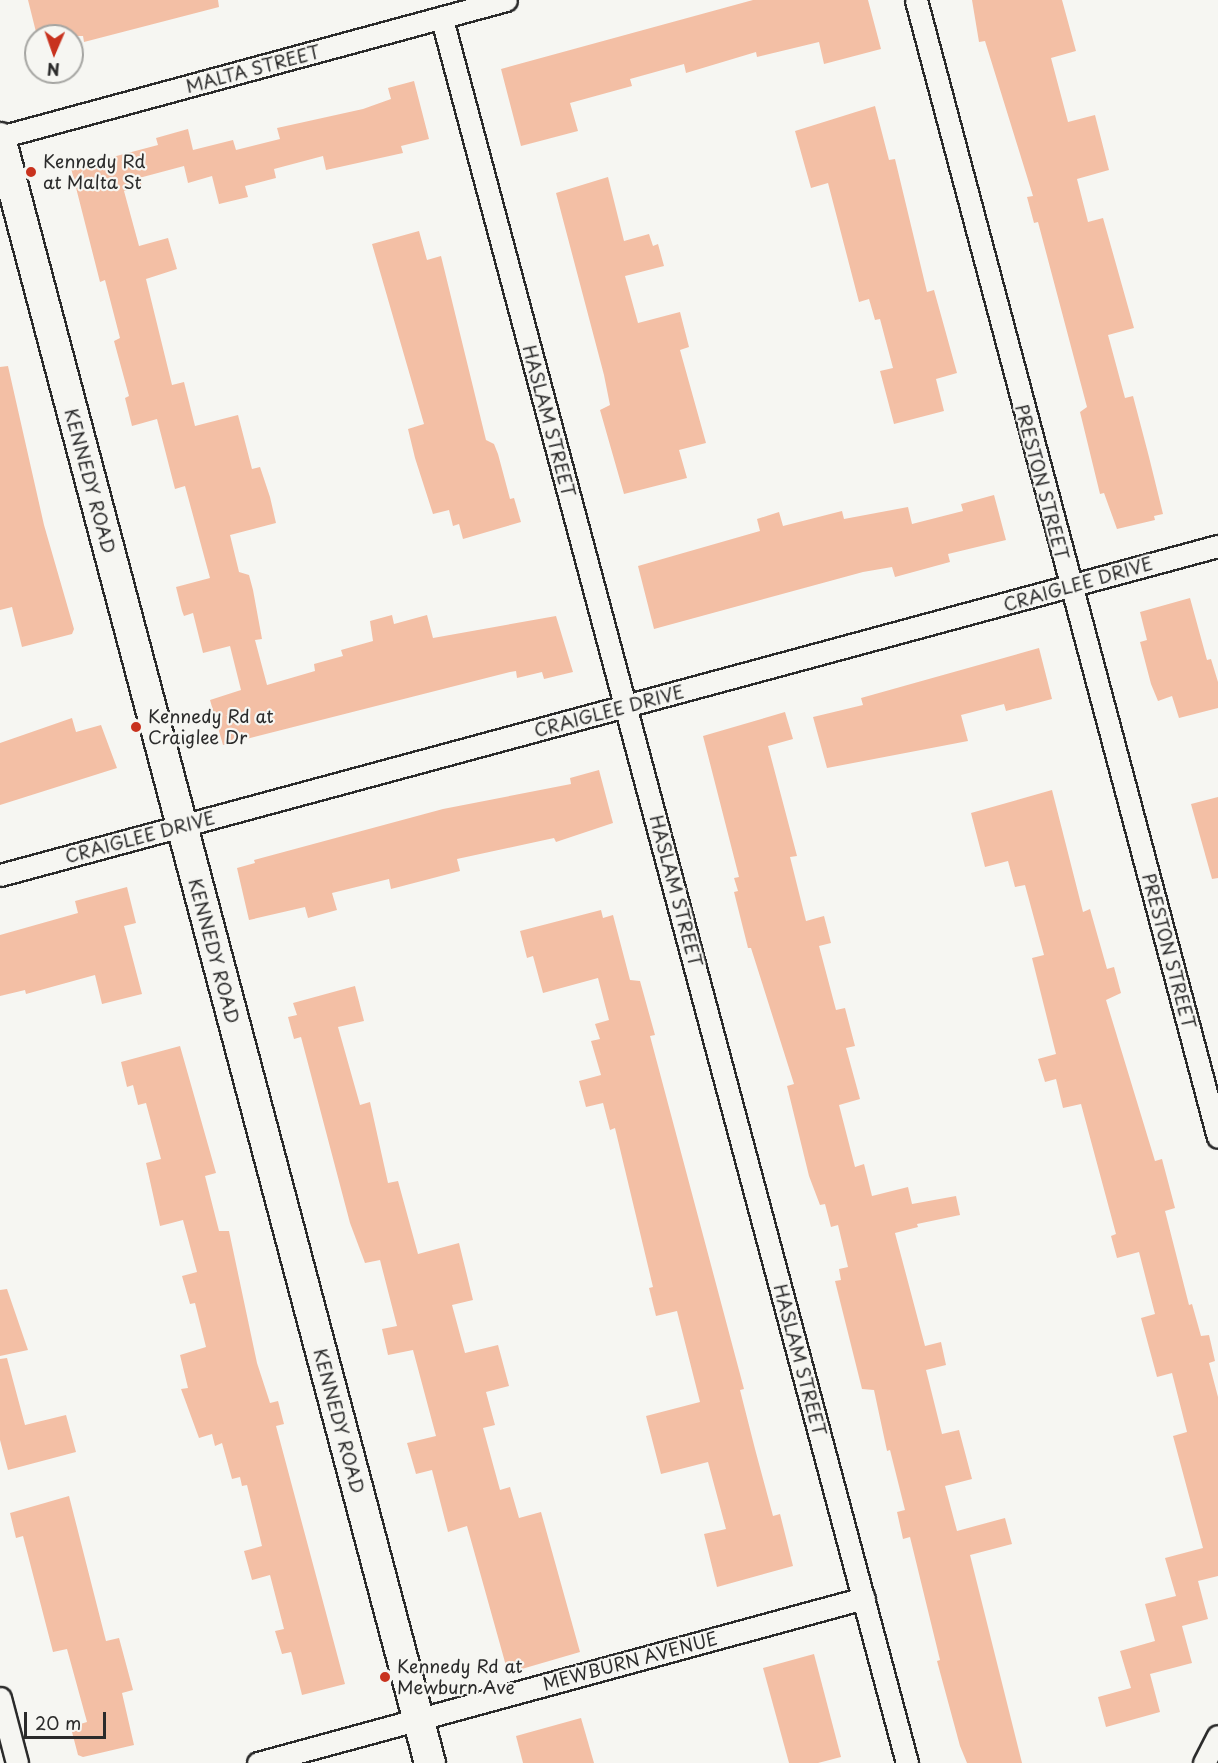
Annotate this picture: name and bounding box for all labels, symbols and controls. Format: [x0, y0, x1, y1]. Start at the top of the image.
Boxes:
north arrow [24, 24, 84, 84]
street label: MALTA STREET [182, 40, 324, 98]
text: N [47, 58, 60, 82]
place label: Kennedy Rd at Malta St [43, 151, 145, 194]
marker: Kennedy Rd at Malta St [24, 165, 38, 179]
street label: HASLAM STREET [518, 342, 580, 500]
street label: PRESTON STREET [1010, 401, 1074, 563]
street label: KENNEDY ROAD [60, 406, 120, 556]
street label: CRAIGLEE DRIVE [1001, 552, 1155, 616]
street label: CRAIGLEE DRIVE [531, 681, 687, 741]
place label: Kennedy Rd at Craiglee Dr [148, 706, 275, 748]
marker: Kennedy Rd at Craiglee Dr [129, 720, 143, 734]
street label: CRAIGLEE DRIVE [62, 807, 218, 867]
street label: HASLAM STREET [645, 812, 707, 970]
street label: PRESTON STREET [1137, 870, 1201, 1032]
street label: KENNEDY ROAD [184, 876, 244, 1026]
street label: HASLAM STREET [769, 1281, 831, 1439]
street label: KENNEDY ROAD [309, 1346, 369, 1496]
street label: MEWBURN AVENUE [540, 1627, 720, 1695]
place label: Kennedy Rd at Mewburn Ave [397, 1656, 524, 1698]
marker: Kennedy Rd at Mewburn Ave [378, 1670, 392, 1684]
scale bar [27, 1700, 110, 1738]
text: 20 m [35, 1709, 81, 1736]

